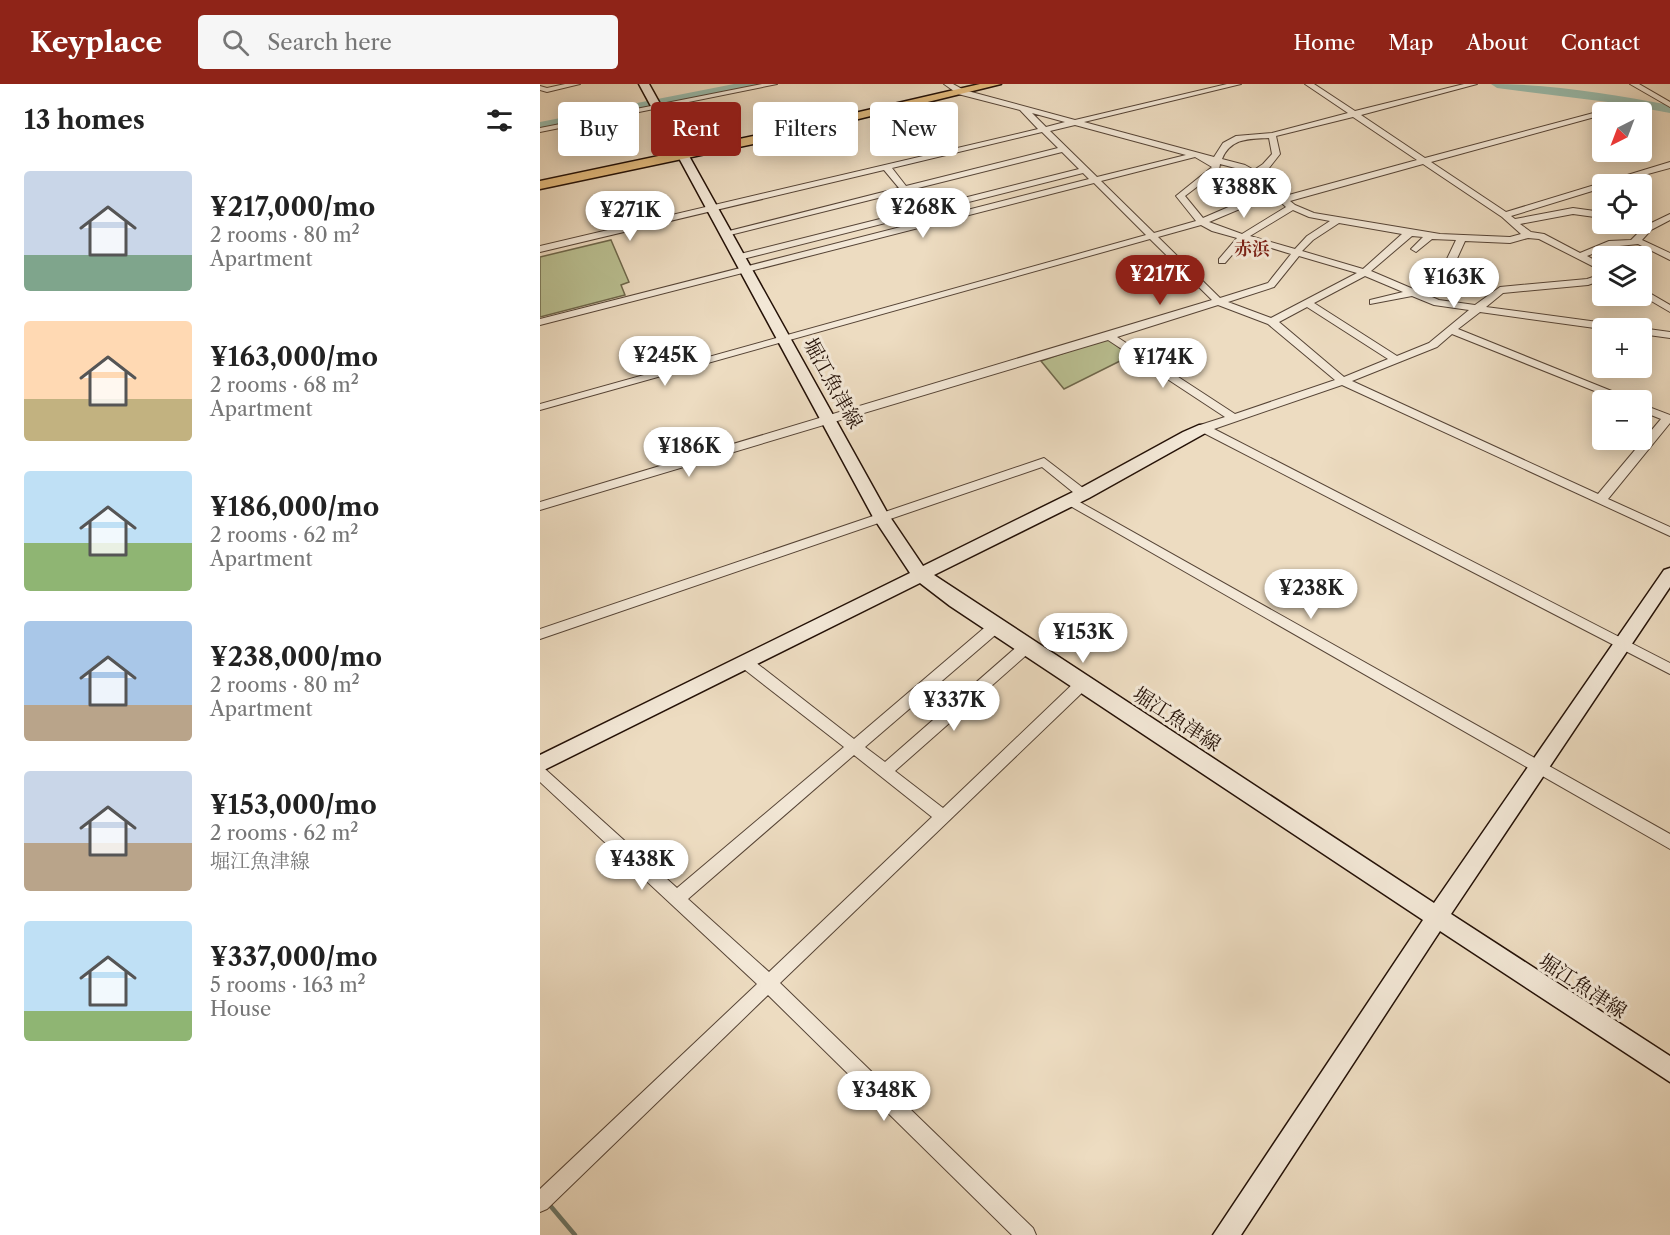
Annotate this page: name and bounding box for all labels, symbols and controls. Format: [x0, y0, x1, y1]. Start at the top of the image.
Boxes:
search box [198, 15, 618, 69]
text: Keyplace [30, 25, 162, 59]
icon: search [219, 26, 252, 59]
text: Search here [267, 29, 392, 56]
text: Home [1294, 30, 1355, 55]
text: Map [1388, 30, 1433, 55]
text: About [1466, 30, 1528, 55]
text: Contact [1561, 30, 1640, 55]
chip: Buy [558, 102, 639, 156]
chip: Rent [651, 102, 741, 156]
chip: Filters [753, 102, 858, 156]
chip: New [870, 102, 958, 156]
north arrow [1592, 102, 1652, 162]
map controls [1592, 102, 1652, 450]
text: 13 homes [24, 104, 145, 136]
icon: filters [483, 104, 516, 137]
pin: ¥388K [1202, 168, 1286, 219]
button: locate [1592, 174, 1652, 234]
text: ¥388K [1211, 175, 1277, 199]
pin: ¥268K [881, 188, 965, 239]
text: ¥217,000/mo [210, 191, 375, 223]
pin: ¥271K [588, 191, 672, 242]
icon: home [72, 195, 144, 267]
text: ¥268K [890, 195, 956, 219]
text: ¥271K [600, 198, 660, 222]
text: 2 rooms · 80 m² [210, 223, 360, 247]
district label: 赤浜 [1234, 238, 1270, 260]
button: layers [1592, 246, 1652, 306]
text: Apartment [210, 247, 313, 271]
pin: ¥217K [1118, 255, 1202, 306]
pin: ¥163K [1412, 258, 1496, 309]
text: ¥217K [1130, 262, 1190, 286]
text: ¥163K [1423, 265, 1485, 289]
button: + [1592, 318, 1652, 378]
street label: 堀江魚津線 [798, 333, 868, 433]
pin: ¥245K [623, 336, 707, 387]
pin: ¥174K [1121, 338, 1205, 389]
text: ¥163,000/mo [210, 341, 378, 373]
text: ¥245K [633, 343, 697, 367]
icon: home [72, 345, 144, 417]
text: ¥174K [1133, 345, 1193, 369]
text: 2 rooms · 68 m² [210, 373, 359, 397]
button: − [1592, 390, 1652, 450]
text: Apartment [210, 397, 313, 421]
pin: ¥186K [647, 427, 731, 478]
text: ¥186K [658, 434, 720, 458]
text: ¥186,000/mo [210, 491, 379, 523]
icon: home [72, 495, 144, 567]
text: 2 rooms · 62 m² [210, 523, 358, 547]
text: Apartment [210, 547, 313, 571]
pin: ¥238K [1269, 569, 1353, 620]
text: ¥238K [1278, 576, 1344, 600]
pin: ¥153K [1041, 613, 1125, 664]
text: ¥153K [1052, 620, 1114, 644]
text: ¥238,000/mo [210, 641, 382, 673]
icon: home [72, 645, 144, 717]
text: 2 rooms · 80 m² [210, 673, 360, 697]
pin: ¥337K [912, 681, 996, 732]
street label: 堀江魚津線 [1129, 682, 1225, 756]
text: ¥337K [923, 688, 985, 712]
text: Apartment [210, 697, 313, 721]
text: ¥153,000/mo [210, 789, 377, 821]
icon: home [72, 795, 144, 867]
text: 2 rooms · 62 m² [210, 821, 358, 845]
pin: ¥438K [600, 840, 684, 891]
text: ¥438K [609, 847, 675, 871]
text: 堀江魚津線 [210, 849, 310, 873]
text: ¥337,000/mo [210, 941, 378, 973]
icon: home [72, 945, 144, 1017]
street label: 堀江魚津線 [1535, 949, 1631, 1023]
text: 5 rooms · 163 m² [210, 973, 366, 997]
text: House [210, 997, 271, 1021]
pin: ¥348K [842, 1071, 926, 1122]
text: ¥348K [851, 1078, 917, 1102]

